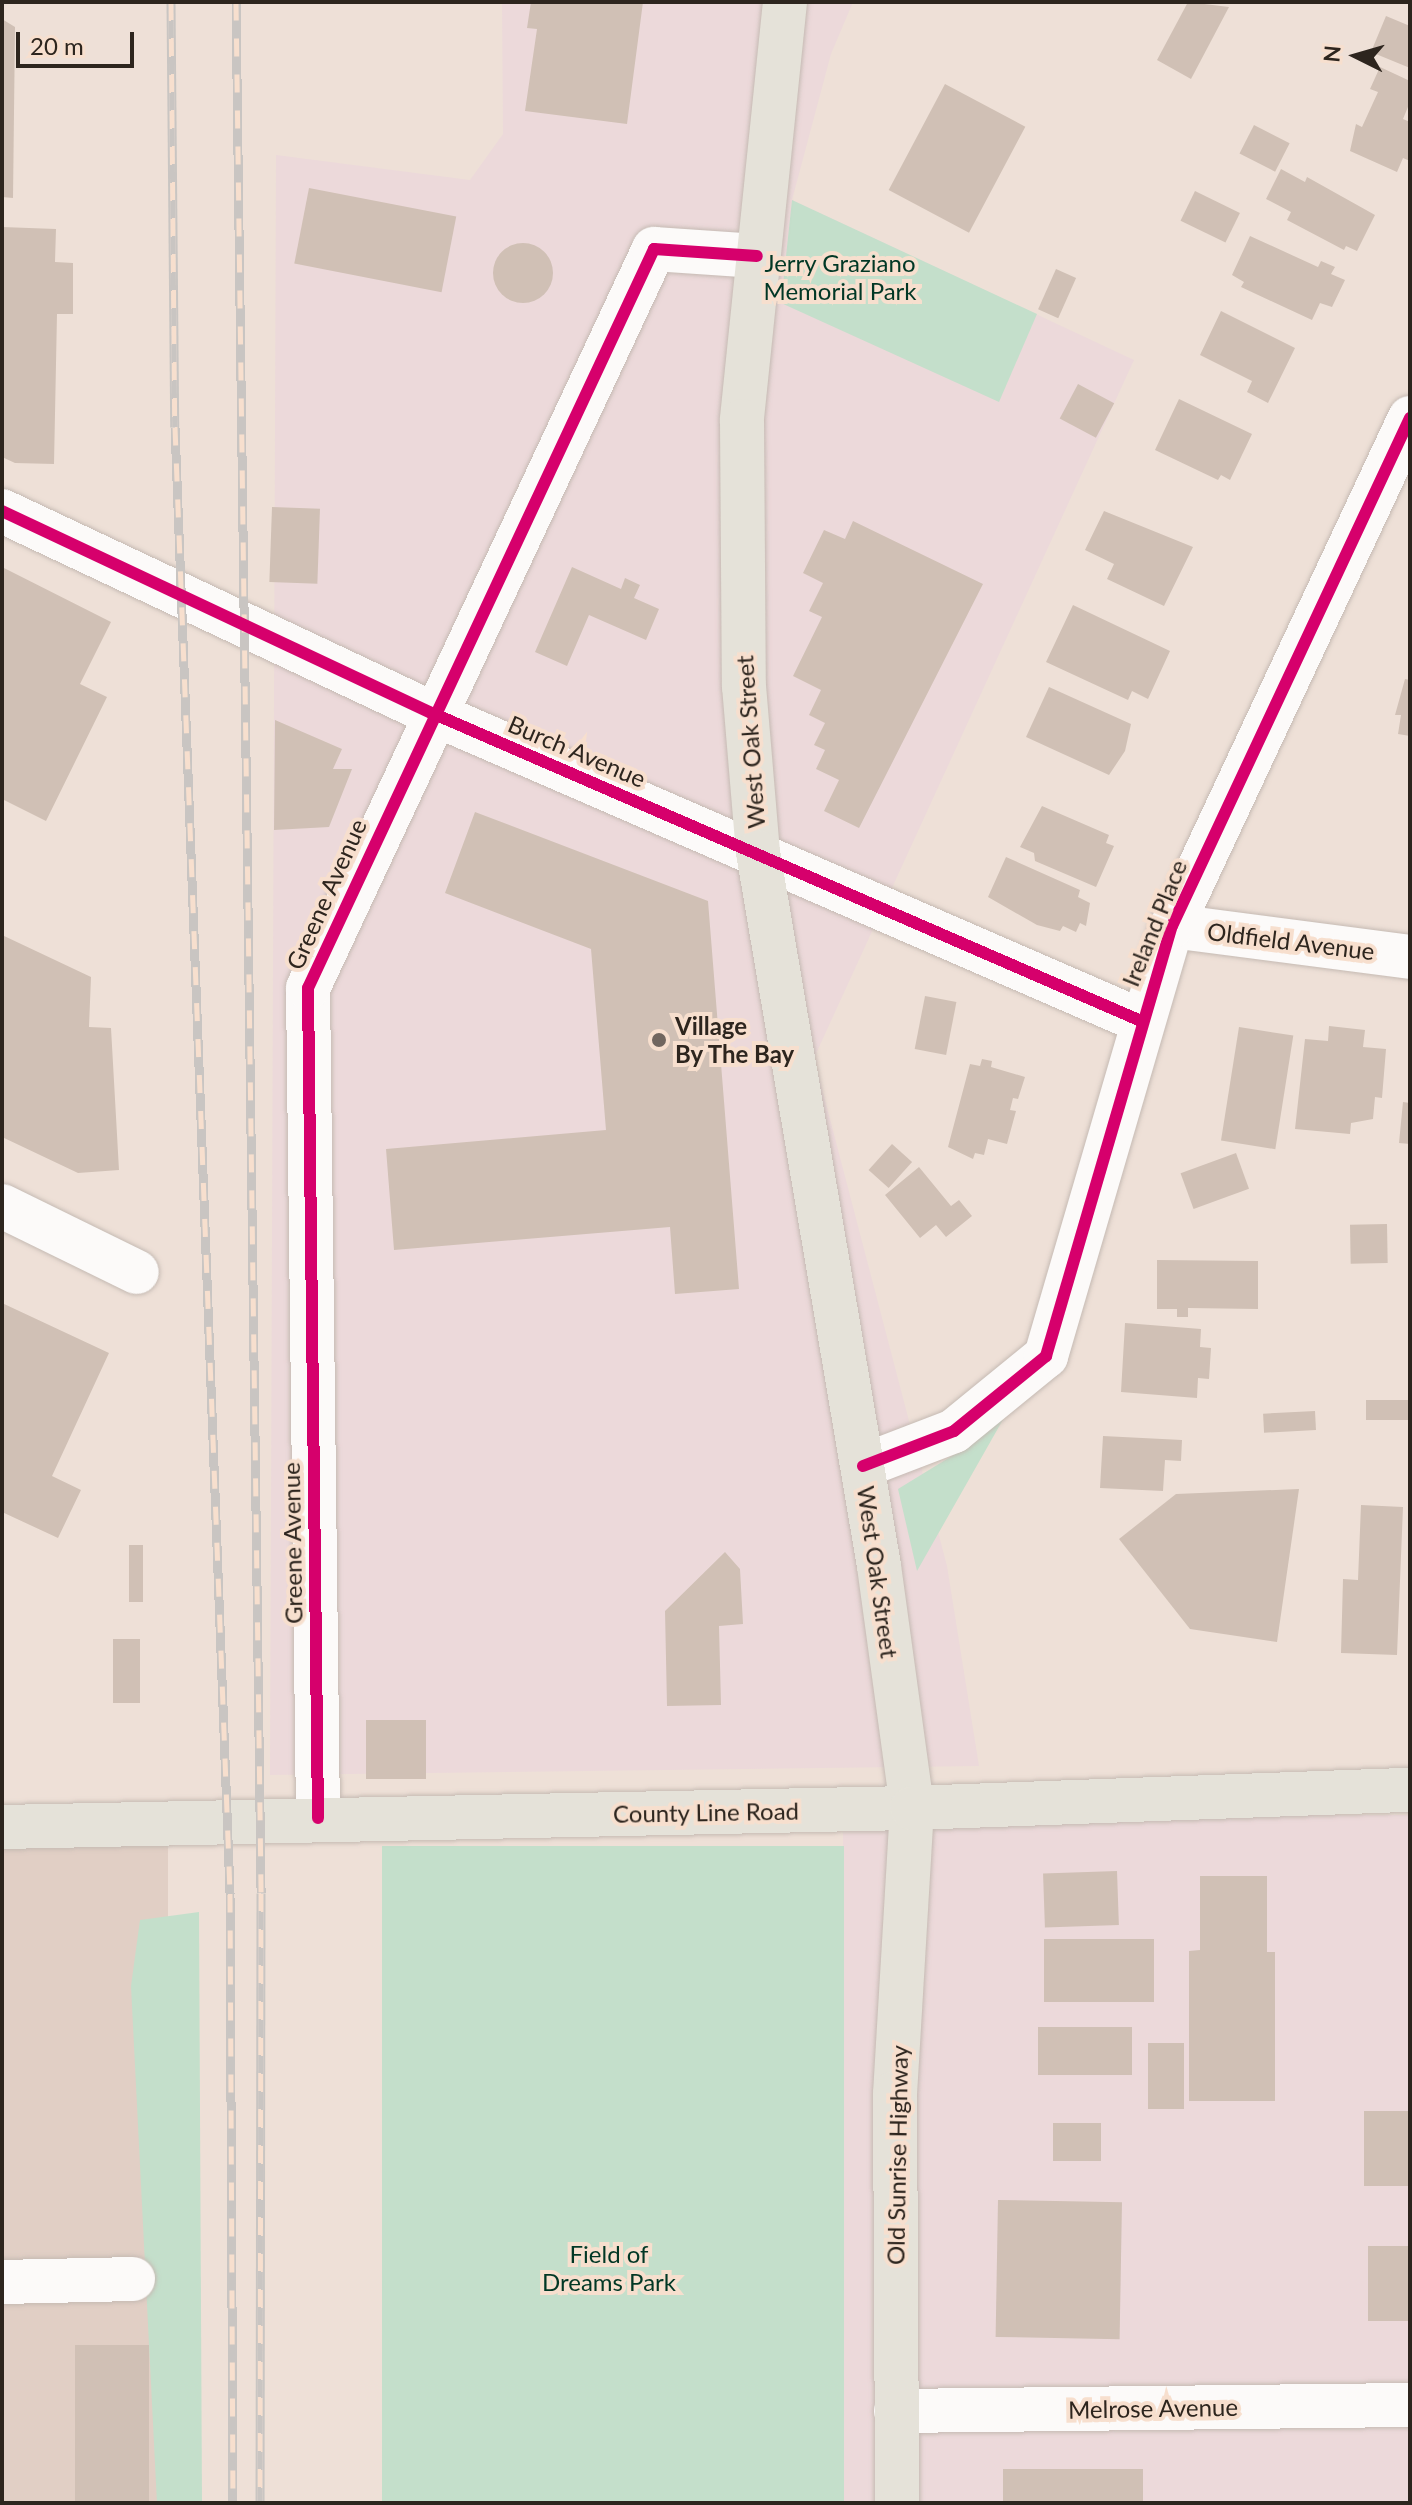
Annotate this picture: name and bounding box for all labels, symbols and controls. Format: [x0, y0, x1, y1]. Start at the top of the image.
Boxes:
scale bar [20, 16, 138, 66]
north arrow [1316, 16, 1396, 96]
text: 20 m [30, 31, 84, 60]
text: N [1317, 44, 1346, 63]
park label: Jerry Graziano Memorial Park [763, 249, 917, 305]
street label: West Oak Street [730, 654, 770, 830]
street label: Burch Avenue [504, 709, 650, 793]
street label: Greene Avenue [280, 814, 372, 974]
street label: Ireland Place [1116, 856, 1192, 990]
street label: Oldfield Avenue [1205, 916, 1377, 966]
place label: Village By The Bay [675, 1012, 796, 1068]
marker: Village By The Bay [650, 1031, 668, 1049]
street label: Greene Avenue [276, 1461, 308, 1625]
street label: West Oak Street [852, 1484, 904, 1660]
street label: County Line Road [612, 1796, 800, 1828]
street label: Old Sunrise Highway [881, 2045, 913, 2265]
park label: Field of Dreams Park [542, 2240, 676, 2296]
street label: Melrose Avenue [1067, 2392, 1239, 2424]

